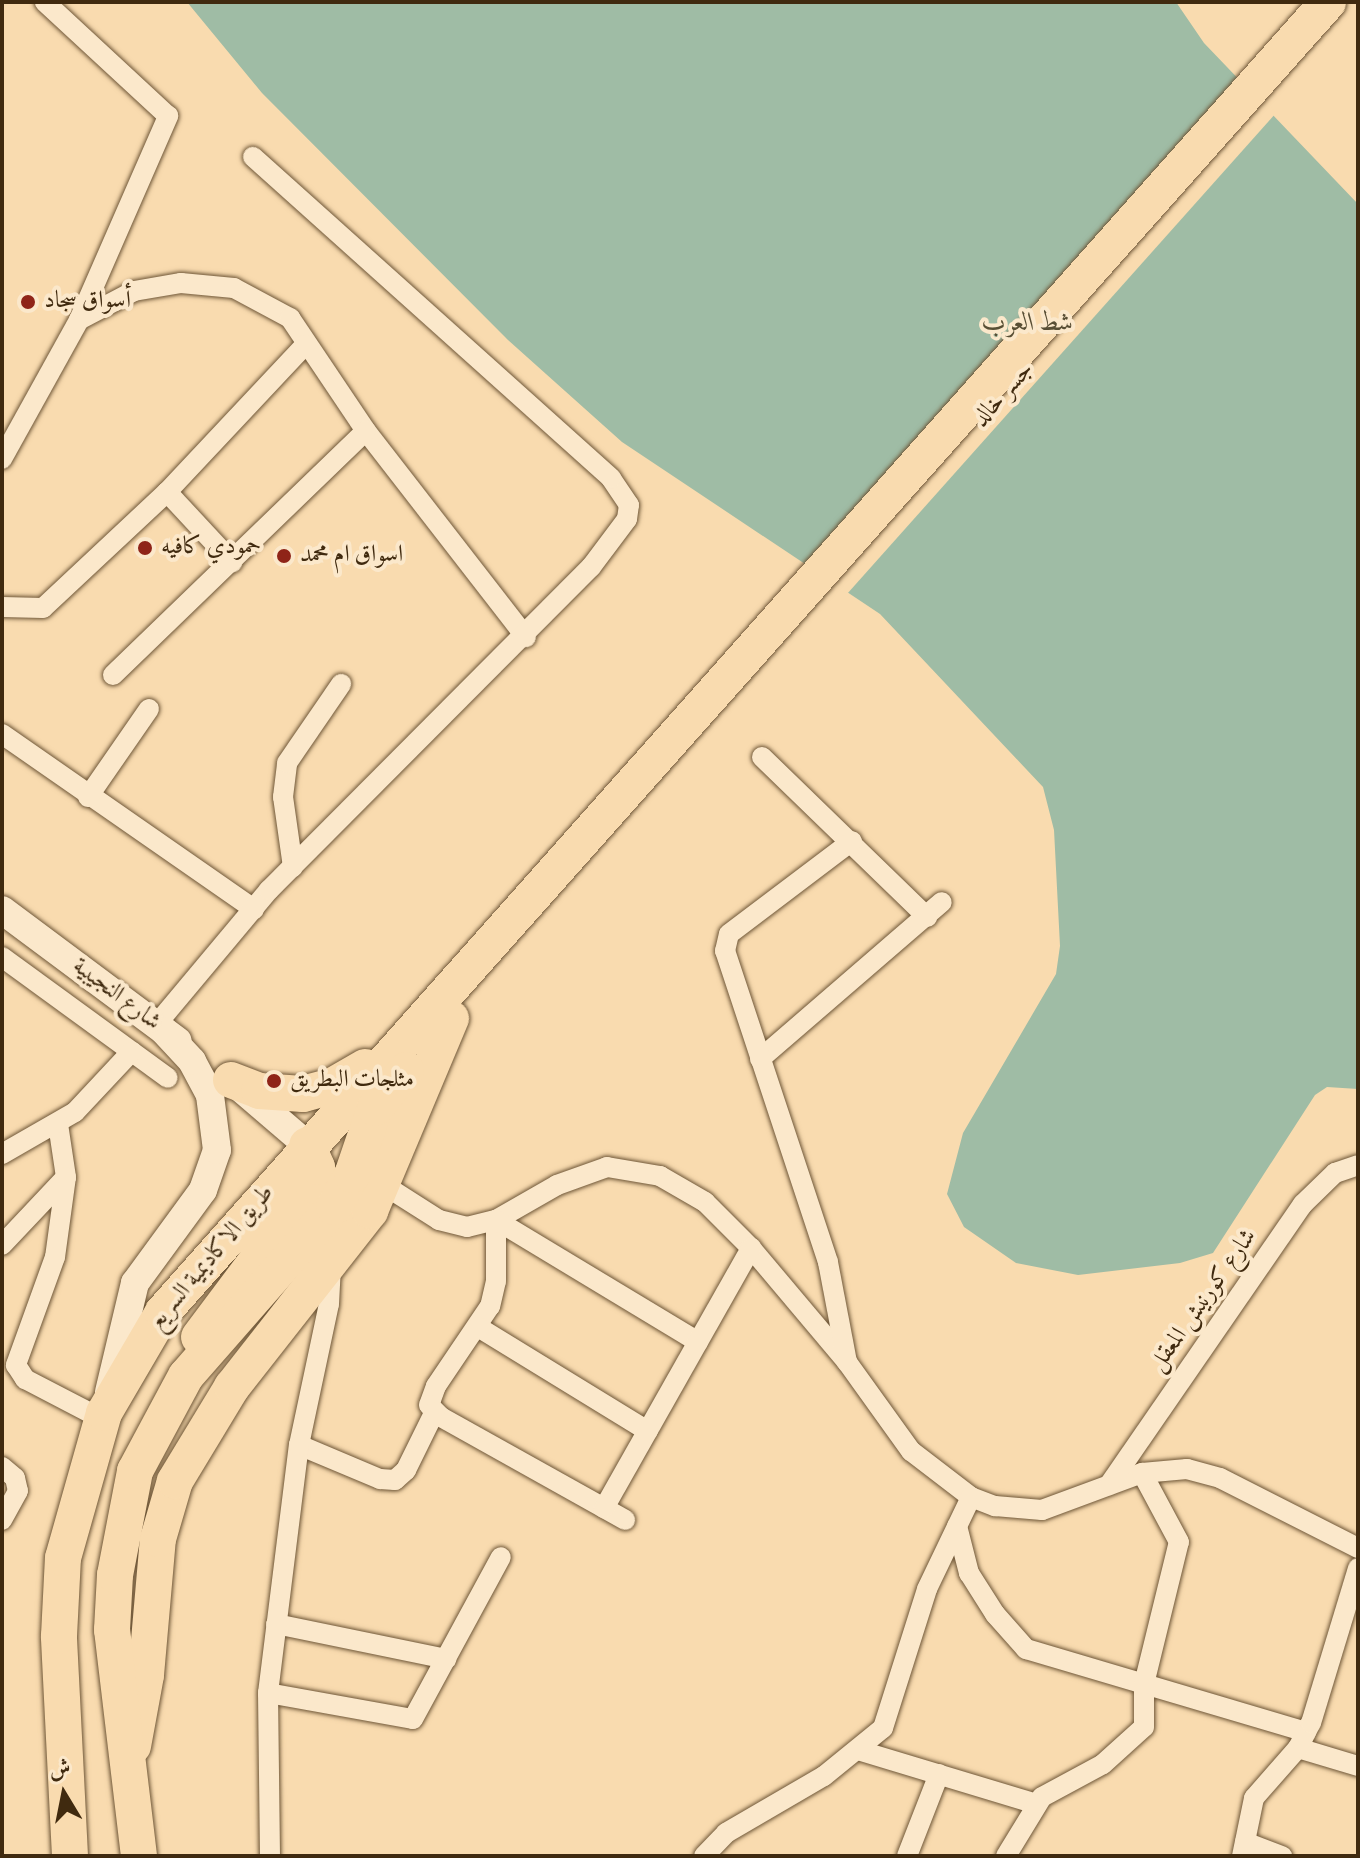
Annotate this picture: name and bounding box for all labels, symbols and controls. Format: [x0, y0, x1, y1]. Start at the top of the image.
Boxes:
place label: أسواق سجاد [44, 288, 131, 316]
marker: أسواق سجاد [19, 293, 37, 311]
water label: شط العرب [982, 308, 1074, 340]
street label: جسر خالد [967, 356, 1041, 434]
place label: حمودي كافيه [161, 534, 261, 562]
marker: حمودي كافيه [136, 539, 154, 557]
place label: اسواق ام محمد [300, 542, 403, 570]
marker: اسواق ام محمد [275, 547, 293, 565]
street label: شارع النجيبية [66, 952, 166, 1038]
place label: مثلجات البطريق [290, 1067, 414, 1095]
marker: مثلجات البطريق [265, 1072, 283, 1090]
street label: طريق الاكاديمية السريع [143, 1180, 281, 1336]
street label: شارع كورنيش المعقل [1144, 1224, 1264, 1378]
text: ش [46, 1753, 73, 1787]
north arrow [24, 1754, 104, 1834]

